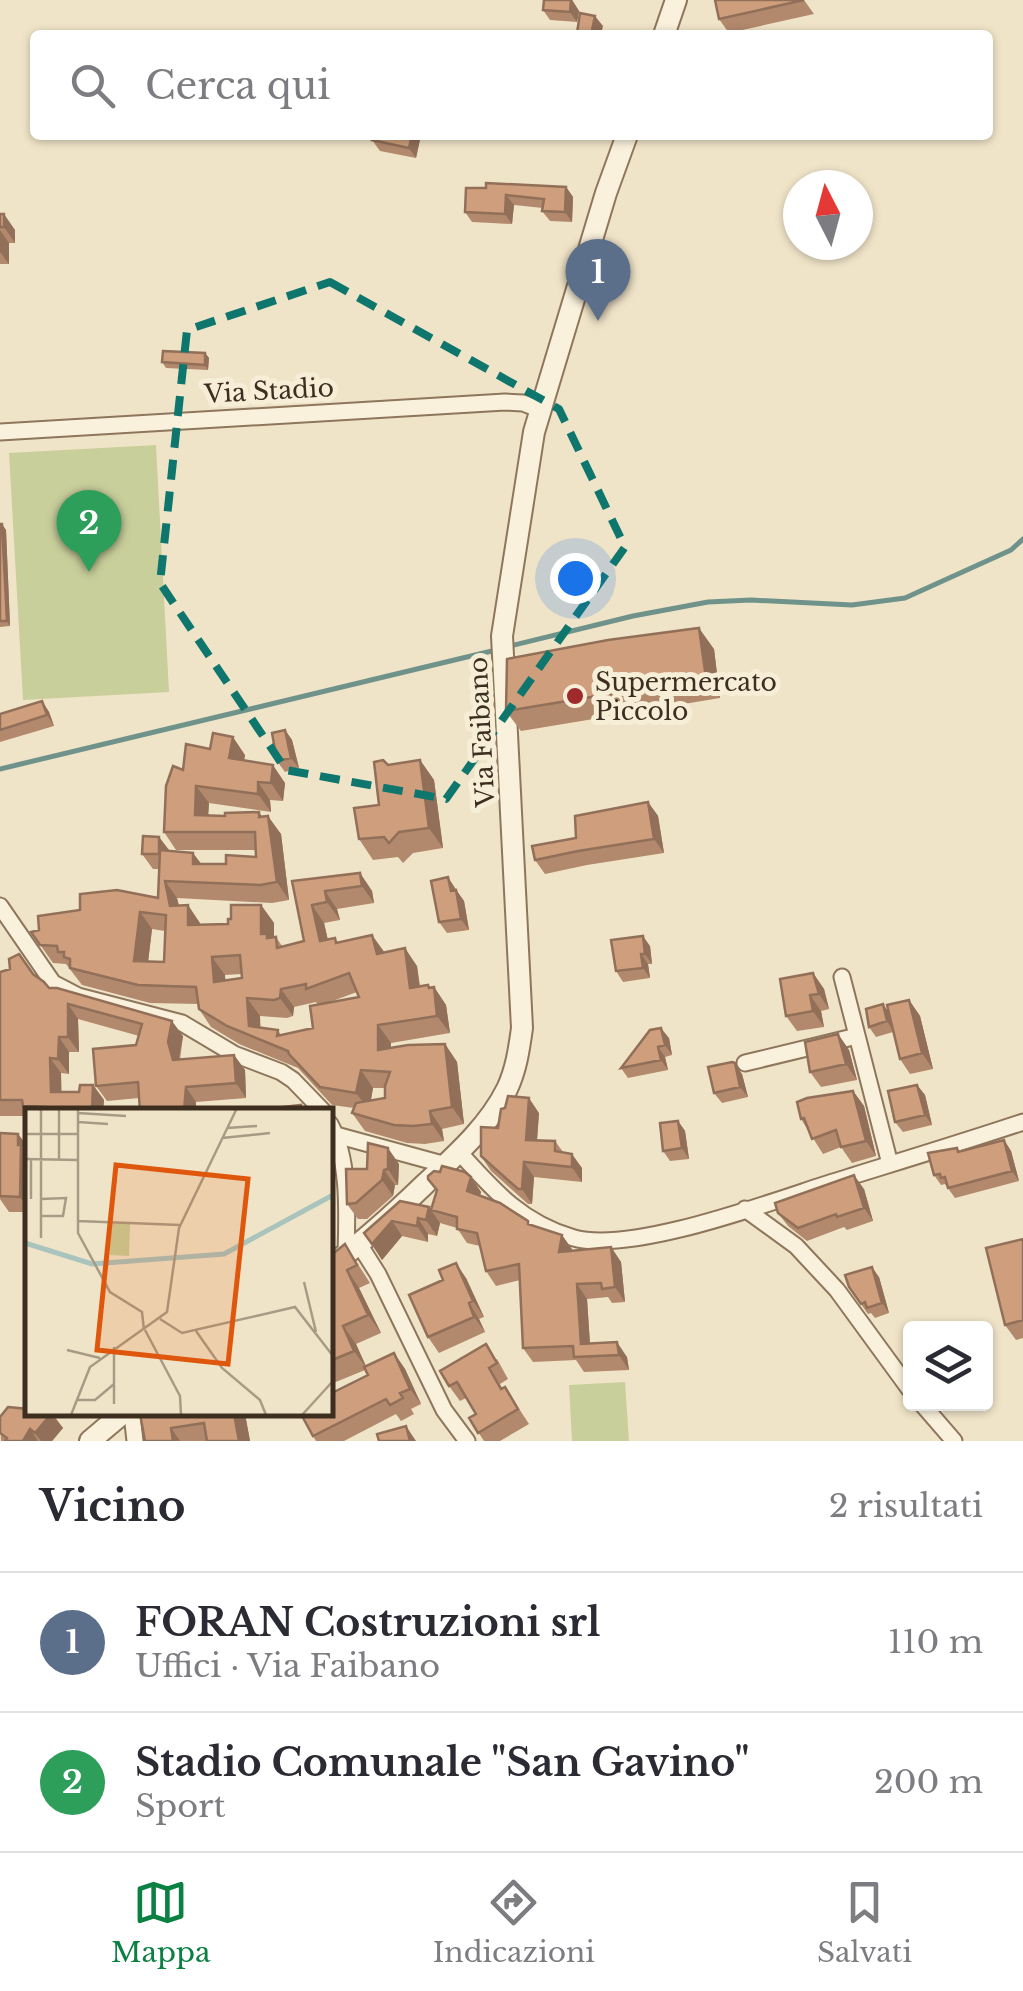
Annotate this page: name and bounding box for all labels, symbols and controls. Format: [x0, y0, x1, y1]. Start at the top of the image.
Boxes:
search box [30, 30, 993, 140]
icon: search [65, 58, 120, 113]
text: Cerca qui [145, 62, 330, 109]
north arrow [783, 170, 873, 260]
pin: 1 [566, 238, 630, 321]
street label: Via Stadio [202, 372, 335, 410]
pin: 2 [56, 490, 122, 572]
your location [550, 553, 601, 604]
street label: Via Faibano [463, 656, 501, 809]
place label: Supermercato Piccolo [595, 667, 777, 727]
marker: Supermercato Piccolo [564, 685, 586, 707]
inset map [25, 1108, 332, 1416]
map controls [903, 1321, 993, 1411]
button: layers [903, 1321, 993, 1411]
text: Vicino [40, 1480, 185, 1532]
text: 2 risultati [829, 1486, 983, 1526]
text: FORAN Costruzioni srl [135, 1599, 601, 1646]
text: 1 [66, 1622, 79, 1662]
text: 110 m [888, 1622, 983, 1662]
text: Uffici · Via Faibano [135, 1646, 440, 1686]
text: Stadio Comunale "San Gavino" [135, 1739, 749, 1786]
text: 2 [62, 1762, 83, 1802]
text: 200 m [874, 1762, 983, 1802]
text: Sport [135, 1786, 226, 1826]
tab: Mappa [111, 1875, 211, 1970]
tab: Indicazioni [433, 1875, 595, 1970]
tab: Salvati [817, 1875, 912, 1970]

